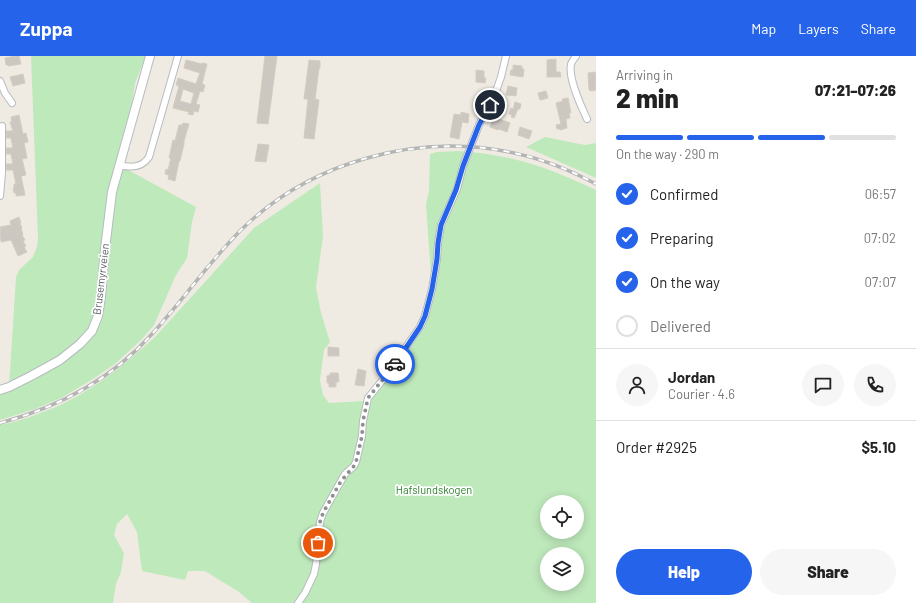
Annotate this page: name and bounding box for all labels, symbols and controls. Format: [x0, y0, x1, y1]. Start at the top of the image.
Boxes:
text: Zuppa [20, 17, 73, 40]
text: Map [751, 20, 776, 37]
text: Layers [798, 20, 839, 37]
text: Share [861, 20, 896, 37]
text: Arriving in [616, 67, 673, 83]
text: 07:21–07:26 [815, 81, 896, 99]
text: 2 min [616, 82, 679, 113]
pin [473, 88, 507, 122]
icon: home [479, 94, 501, 116]
text: On the way · 290 m [616, 146, 719, 162]
icon: check [616, 183, 638, 205]
text: Confirmed [650, 185, 718, 203]
text: 06:57 [865, 186, 896, 202]
icon: check [616, 227, 638, 249]
text: Preparing [650, 229, 714, 247]
text: 07:02 [864, 230, 896, 246]
street label: Brusemyrveien [90, 242, 111, 315]
icon: check [616, 271, 638, 293]
text: On the way [650, 273, 720, 291]
text: 07:07 [865, 274, 896, 290]
text: Delivered [650, 317, 711, 335]
courier [375, 344, 415, 384]
icon: car [384, 353, 406, 375]
button: person [616, 364, 658, 406]
button: chat [802, 364, 844, 406]
button: phone [854, 364, 896, 406]
text: Jordan [668, 368, 715, 386]
text: Courier · 4.6 [668, 386, 735, 402]
text: Order #2925 [616, 438, 697, 456]
text: $5.10 [861, 438, 896, 456]
park label: Hafslundskogen [396, 483, 472, 496]
map controls [540, 495, 584, 591]
button: locate [540, 495, 584, 539]
pin [301, 526, 335, 560]
icon: bag [307, 532, 329, 554]
button: layers [540, 547, 584, 591]
button: Help [616, 549, 752, 595]
button: Share [760, 549, 896, 595]

